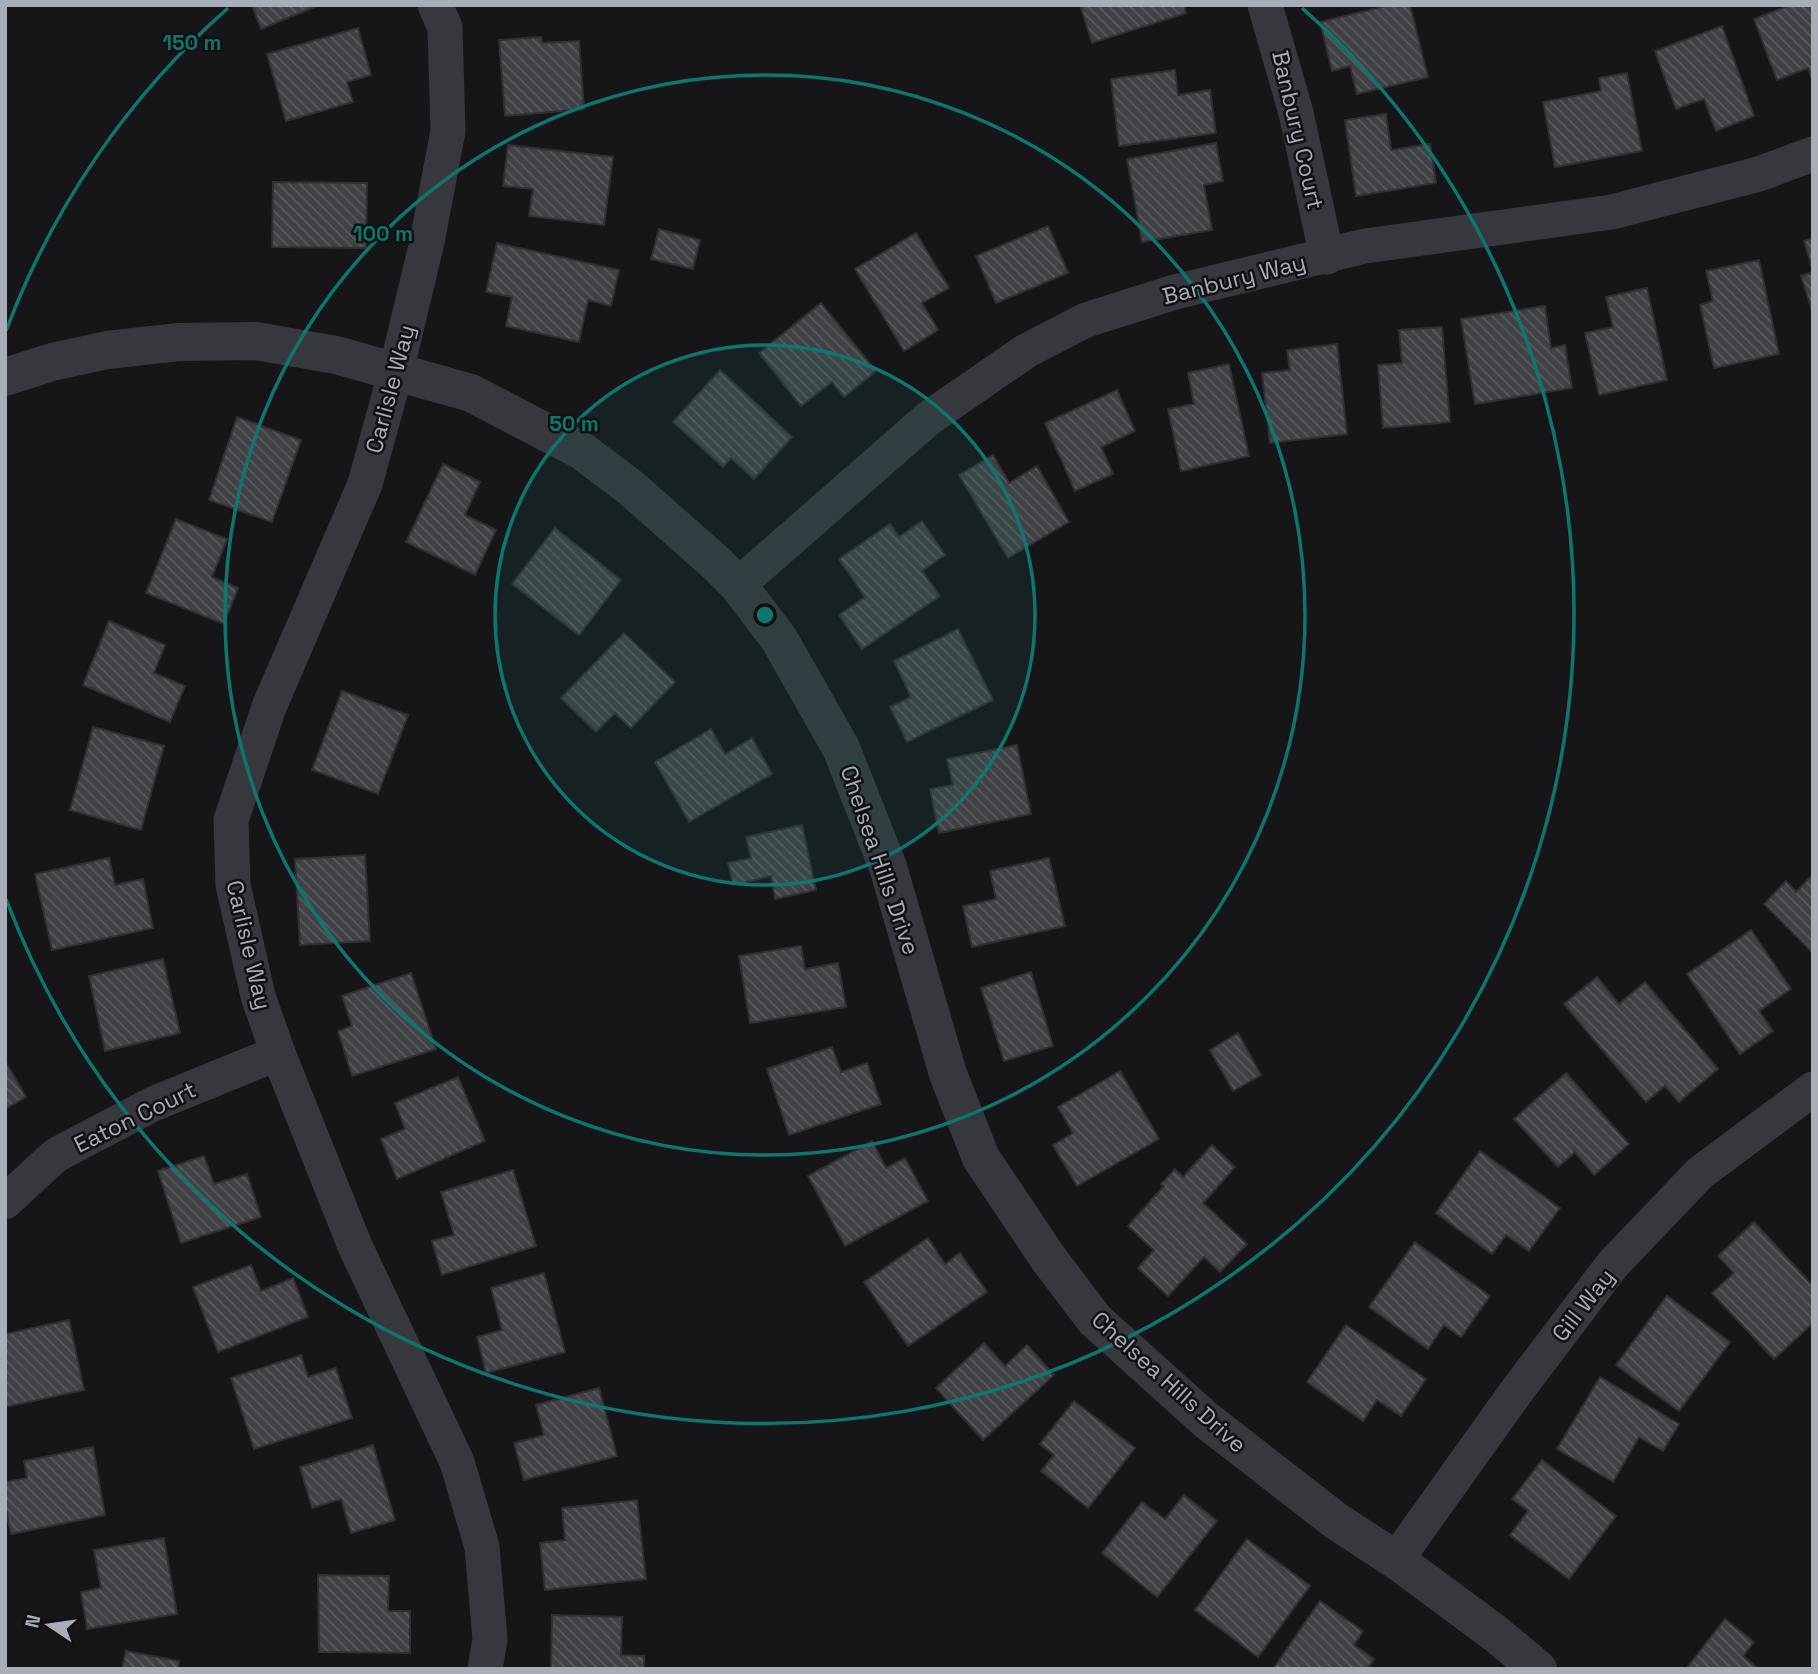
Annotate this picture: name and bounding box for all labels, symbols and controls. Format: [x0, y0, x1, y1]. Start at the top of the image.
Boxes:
text: 150 m [163, 29, 221, 56]
street label: Banbury Court [1265, 48, 1331, 212]
text: 100 m [353, 220, 413, 247]
street label: Banbury Way [1159, 247, 1309, 311]
street label: Carlisle Way [358, 321, 422, 457]
text: 50 m [549, 410, 599, 437]
centre of rings [753, 603, 777, 627]
street label: Chelsea Hills Drive [834, 761, 926, 959]
street label: Carlisle Way [220, 877, 278, 1013]
street label: Eaton Court [69, 1075, 201, 1159]
street label: Gill Way [1545, 1262, 1621, 1348]
street label: Chelsea Hills Drive [1085, 1305, 1253, 1459]
north arrow [14, 1590, 84, 1660]
text: N [19, 1612, 47, 1630]

